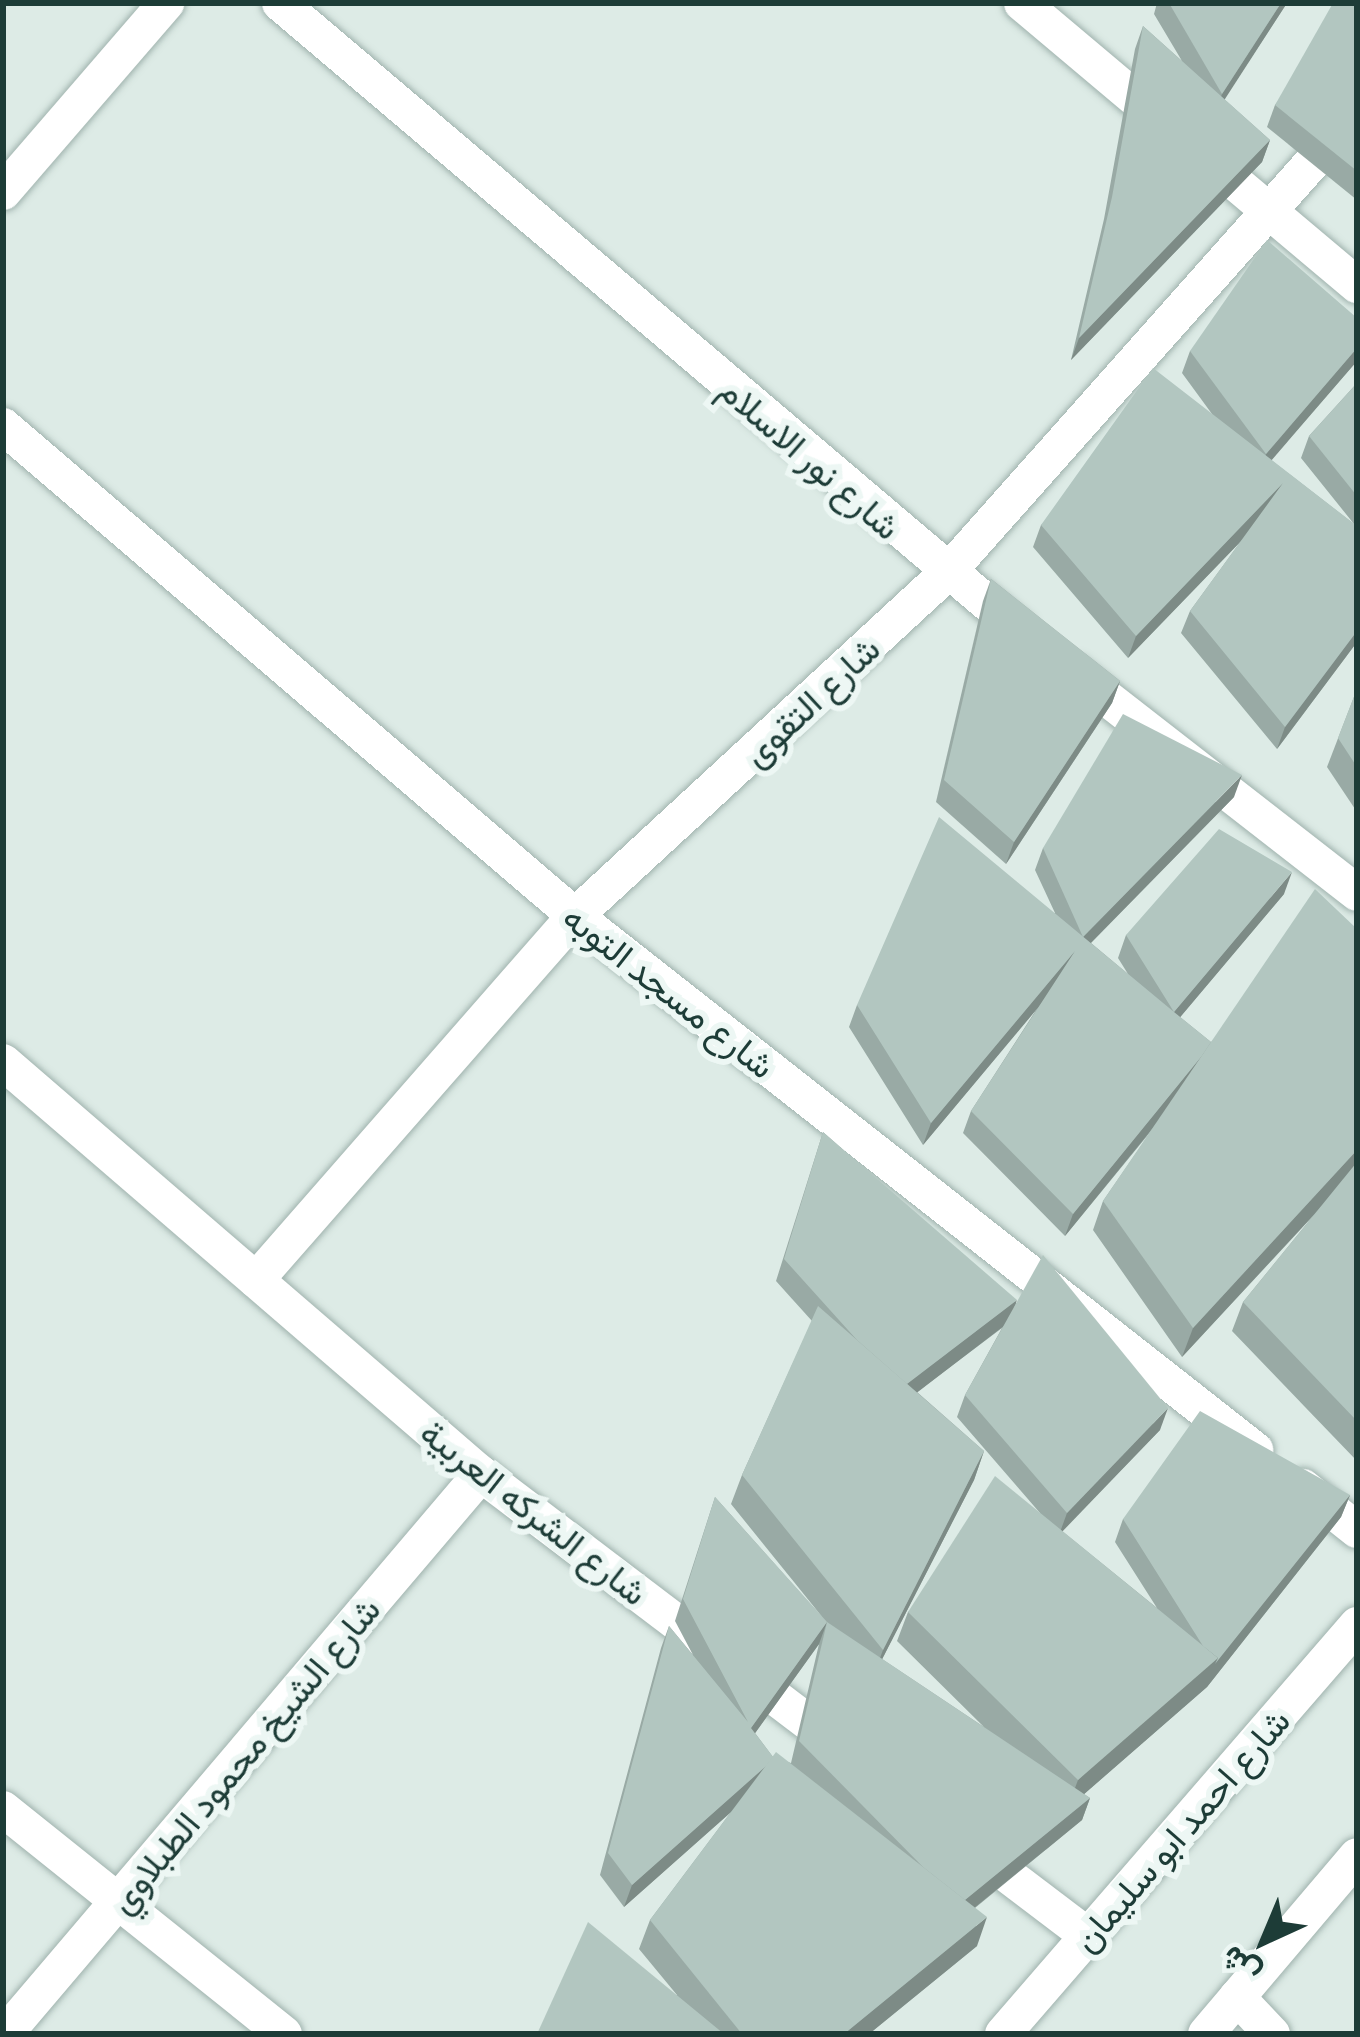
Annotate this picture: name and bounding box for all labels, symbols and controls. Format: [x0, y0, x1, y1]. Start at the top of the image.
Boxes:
street label: شارع نور الاسلام [712, 367, 910, 547]
street label: شارع التقوى [733, 626, 887, 774]
street label: شارع مسجد التوبه [555, 894, 785, 1086]
street label: شارع الشركه العربية [413, 1409, 657, 1613]
street label: شارع الشيخ محمود الطبلاوي [98, 1587, 388, 1921]
street label: شارع احمد ابو سليمان [1062, 1698, 1298, 1960]
north arrow [1204, 1881, 1324, 2001]
text: ش [1211, 1939, 1267, 1995]

